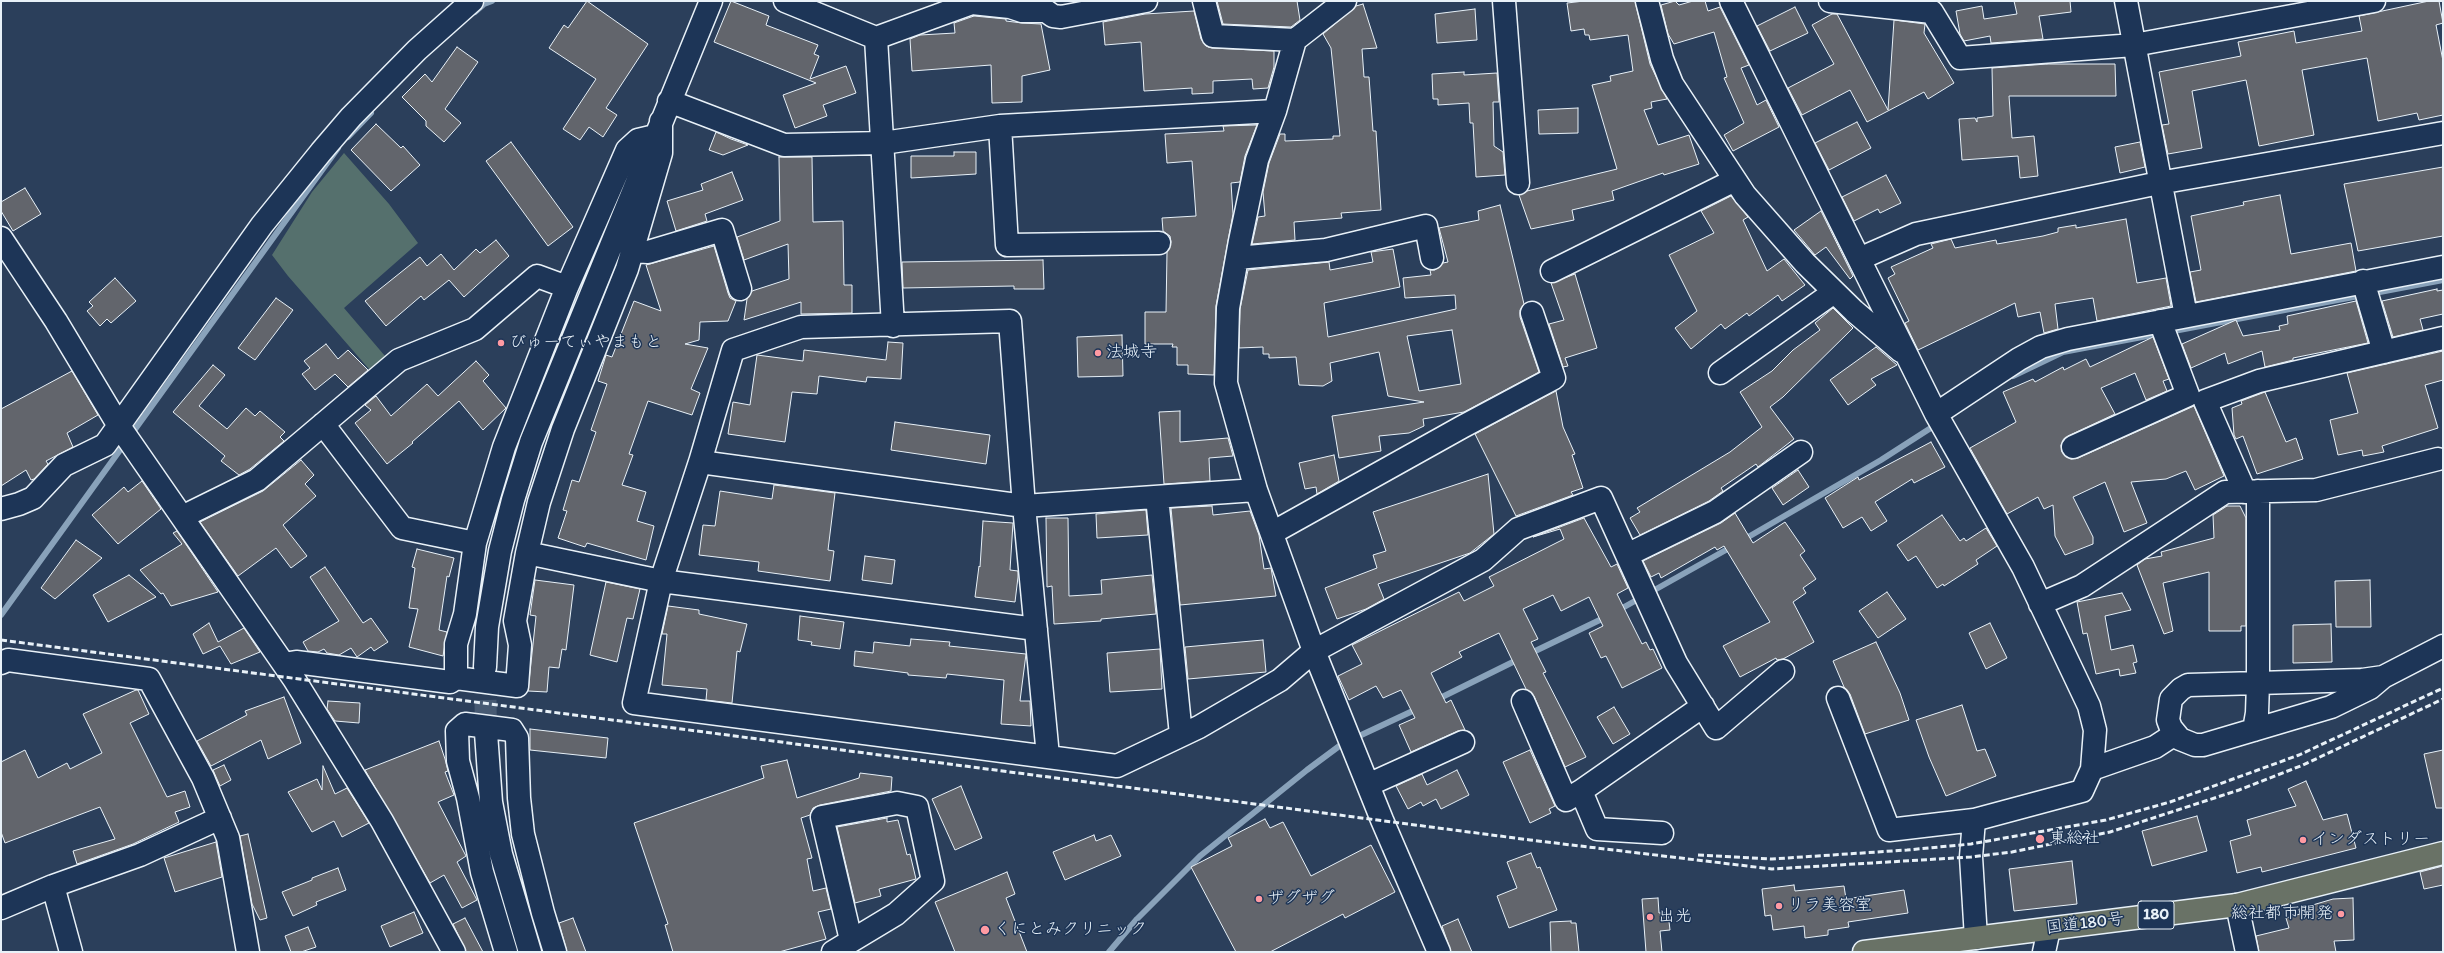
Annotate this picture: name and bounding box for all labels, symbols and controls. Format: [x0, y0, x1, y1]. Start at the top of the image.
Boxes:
place label: びゅーてぃやまもと [509, 333, 662, 353]
marker: びゅーてぃやまもと [496, 338, 506, 348]
place label: 法城寺 [1106, 343, 1157, 363]
marker: 法城寺 [1093, 348, 1103, 358]
place label: 東総社 [2049, 829, 2100, 849]
place label: インダストリー [2311, 830, 2430, 850]
marker: 東総社 [2034, 833, 2046, 845]
marker: インダストリー [2298, 835, 2308, 845]
place label: ザグザグ [1267, 889, 1335, 909]
marker: ザグザグ [1254, 894, 1264, 904]
place label: リラ美容室 [1787, 896, 1872, 916]
marker: リラ美容室 [1774, 901, 1784, 911]
road number: 180 [2138, 901, 2174, 929]
place label: 総社都市開発 [2231, 904, 2333, 924]
place label: 出光 [1658, 907, 1692, 927]
street label: 国道180号 [2045, 909, 2125, 939]
marker: 総社都市開発 [2336, 909, 2346, 919]
marker: 出光 [1645, 912, 1655, 922]
place label: くにとみクリニック [994, 920, 1147, 940]
marker: くにとみクリニック [979, 924, 991, 936]

